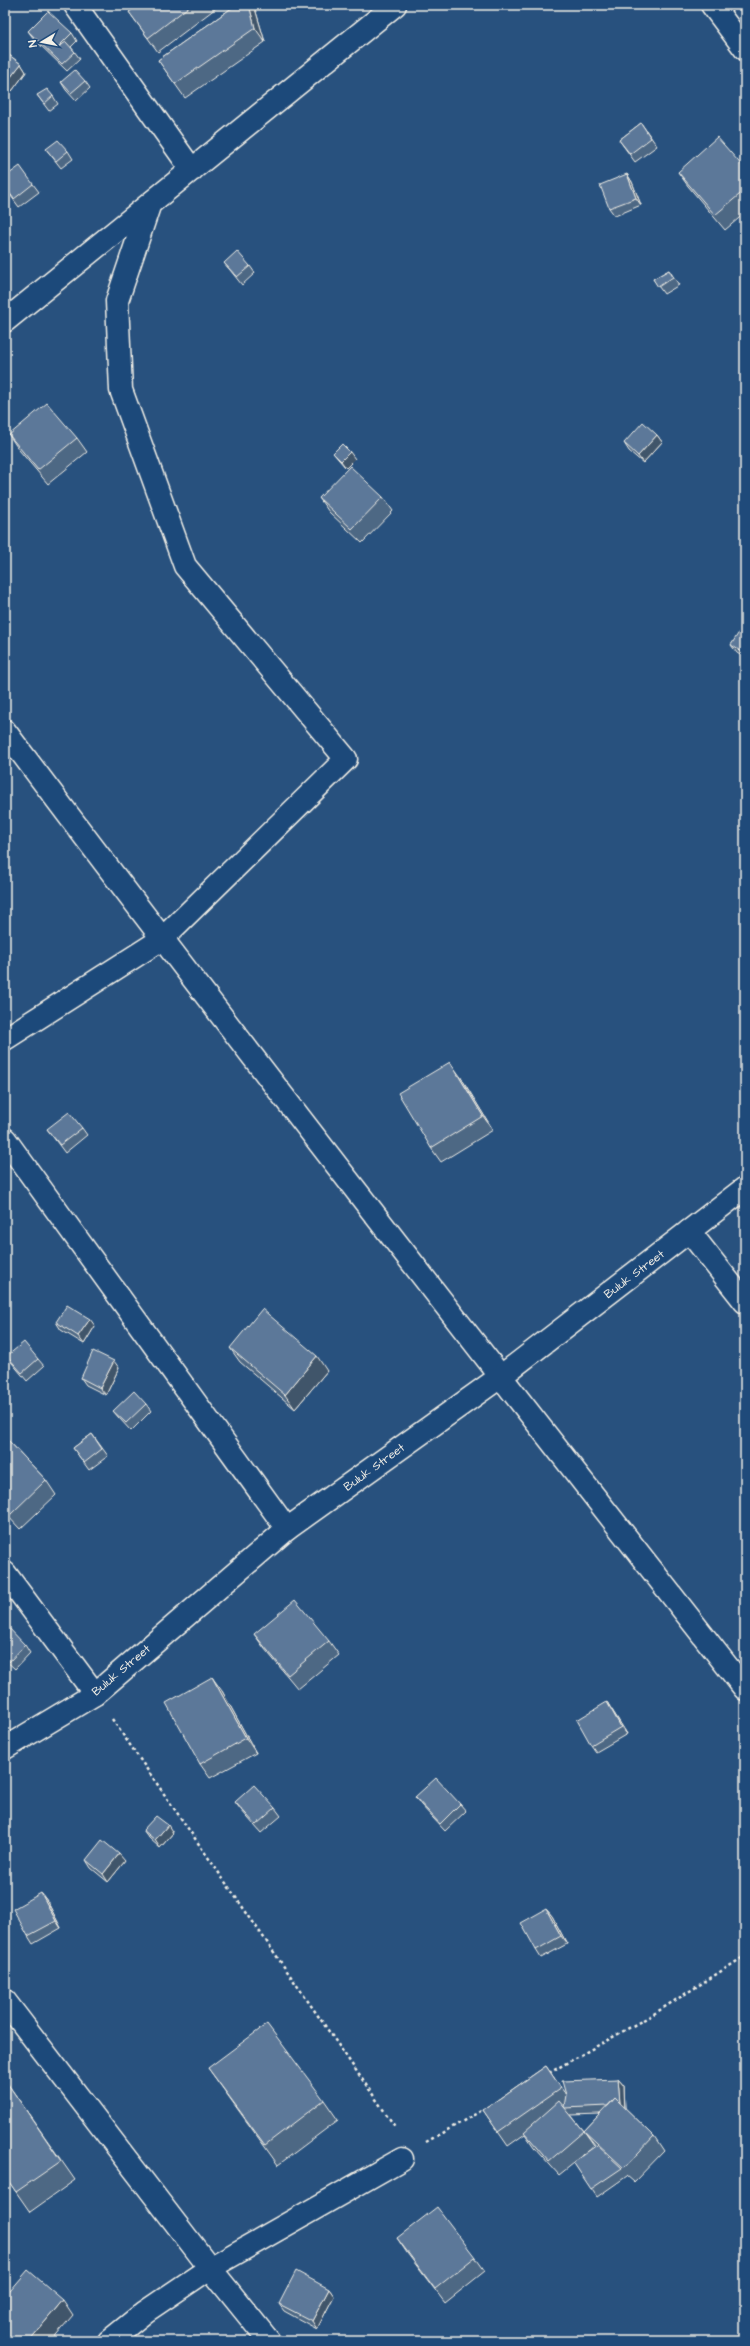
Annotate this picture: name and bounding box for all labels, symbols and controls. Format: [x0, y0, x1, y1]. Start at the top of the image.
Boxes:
north arrow [22, 22, 62, 62]
text: N [25, 39, 41, 48]
street label: Buluk Street [601, 1246, 668, 1303]
street label: Buluk Street [340, 1439, 408, 1495]
street label: Buluk Street [88, 1641, 154, 1700]

